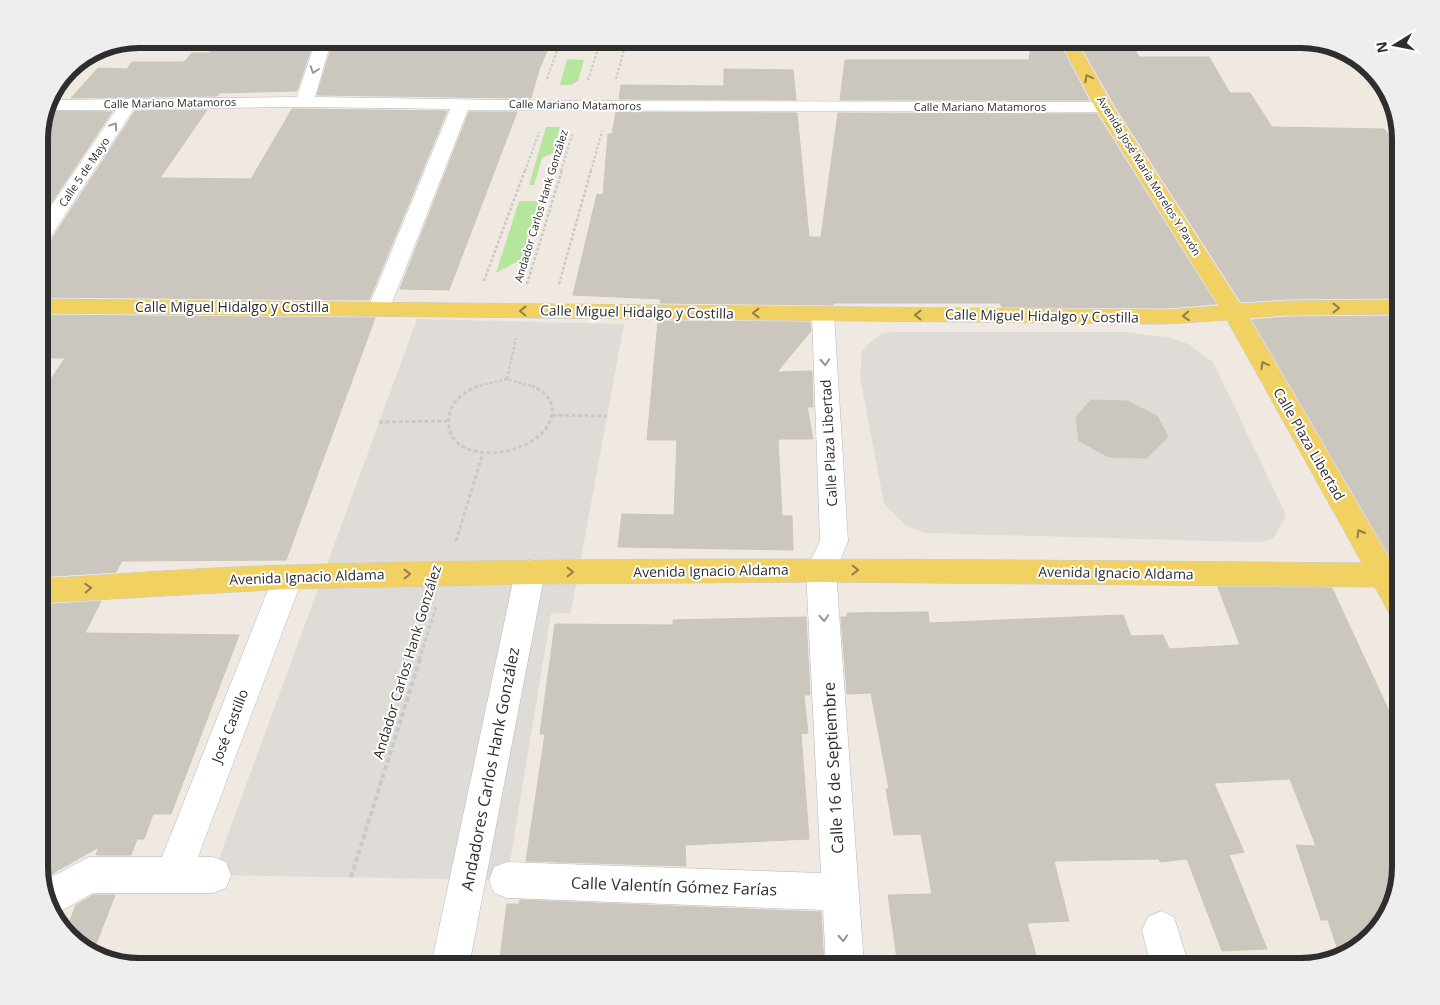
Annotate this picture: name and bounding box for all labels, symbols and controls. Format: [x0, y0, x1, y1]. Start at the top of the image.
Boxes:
north arrow [1370, 20, 1420, 70]
text: N [1371, 40, 1392, 55]
one-way arrow [310, 65, 320, 74]
one-way arrow [1084, 74, 1094, 83]
street label: Avenida José María Morelos Y Pavón [1094, 93, 1205, 258]
street label: Calle Mariano Matamoros [104, 94, 236, 111]
street label: Calle Mariano Matamoros [509, 96, 641, 113]
street label: Calle Mariano Matamoros [914, 99, 1046, 114]
one-way arrow [108, 123, 117, 132]
street label: Andador Carlos Hank González [510, 128, 571, 284]
street label: Calle 5 de Mayo [55, 134, 113, 209]
street label: Calle Miguel Hidalgo y Costilla [135, 297, 329, 316]
street label: Calle Miguel Hidalgo y Costilla [540, 300, 734, 323]
one-way arrow [1332, 303, 1340, 313]
street label: Calle Miguel Hidalgo y Costilla [945, 304, 1139, 327]
one-way arrow [519, 306, 527, 316]
one-way arrow [752, 308, 760, 318]
one-way arrow [914, 309, 922, 320]
one-way arrow [1182, 310, 1190, 321]
one-way arrow [820, 359, 830, 367]
one-way arrow [1261, 362, 1271, 371]
street label: Calle Plaza Libertad [816, 379, 841, 507]
street label: Calle Plaza Libertad [1269, 384, 1349, 504]
one-way arrow [1356, 530, 1366, 539]
street label: Avenida Ignacio Aldama [633, 560, 789, 581]
street label: Andador Carlos Hank González [368, 562, 445, 761]
street label: Avenida Ignacio Aldama [1038, 562, 1194, 583]
street label: Avenida Ignacio Aldama [229, 564, 385, 589]
one-way arrow [851, 565, 859, 575]
one-way arrow [566, 567, 574, 577]
one-way arrow [404, 569, 411, 579]
one-way arrow [84, 583, 92, 594]
one-way arrow [819, 614, 830, 622]
street label: Andadores Carlos Hank González [456, 646, 524, 892]
street label: Calle 16 de Septiembre [818, 682, 848, 854]
street label: José Castillo [206, 686, 252, 767]
street label: Calle Valentín Gómez Farías [571, 871, 777, 901]
one-way arrow [838, 934, 849, 942]

